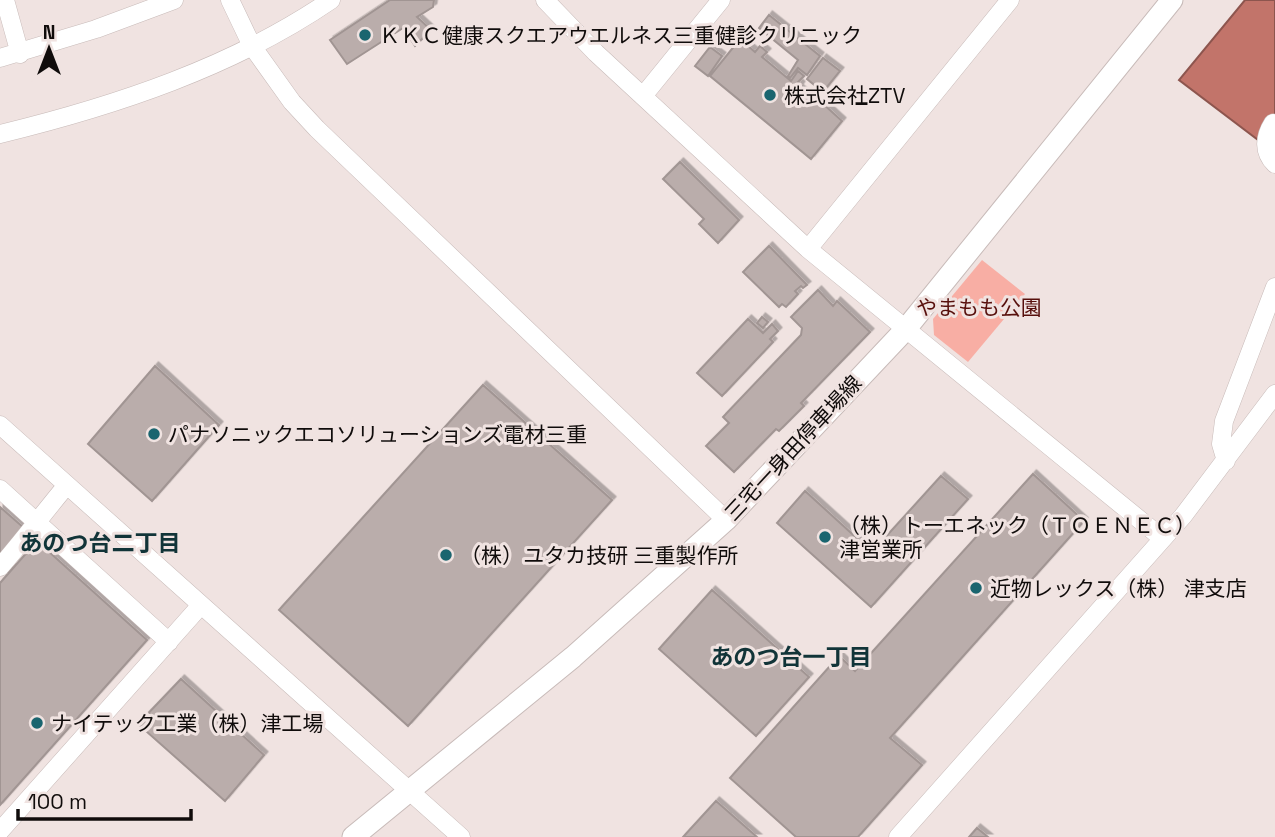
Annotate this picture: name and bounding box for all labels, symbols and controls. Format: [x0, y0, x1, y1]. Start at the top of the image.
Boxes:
north arrow [14, 14, 84, 84]
text: N [43, 20, 55, 45]
place label: ＫＫＣ健康スクエアウエルネス三重健診クリニック [379, 22, 862, 49]
marker: ＫＫＣ健康スクエアウエルネス三重健診クリニック [357, 27, 373, 43]
place label: 株式会社ZTV [784, 82, 905, 109]
marker: 株式会社ZTV [762, 87, 778, 103]
park label: やまもも公園 [916, 294, 1042, 321]
street label: 三宅一身田停車場線 [719, 370, 867, 526]
place label: パナソニックエコソリューションズ電材三重 [168, 421, 587, 448]
marker: パナソニックエコソリューションズ電材三重 [146, 426, 162, 442]
place label: （株）トーエネック（ＴＯＥＮＥＣ） 津営業所 [839, 512, 1196, 563]
district label: あのつ台二丁目 [20, 528, 181, 558]
marker: （株）トーエネック（ＴＯＥＮＥＣ） 津営業所 [817, 529, 833, 545]
place label: （株）ユタカ技研 三重製作所 [460, 542, 738, 569]
marker: （株）ユタカ技研 三重製作所 [438, 547, 454, 563]
place label: 近物レックス（株） 津支店 [990, 575, 1247, 602]
marker: 近物レックス（株） 津支店 [968, 580, 984, 596]
district label: あのつ台一丁目 [711, 642, 872, 672]
place label: ナイテック工業（株）津工場 [51, 710, 324, 737]
marker: ナイテック工業（株）津工場 [29, 715, 45, 731]
scale bar [18, 778, 191, 822]
text: 100 m [28, 788, 87, 815]

